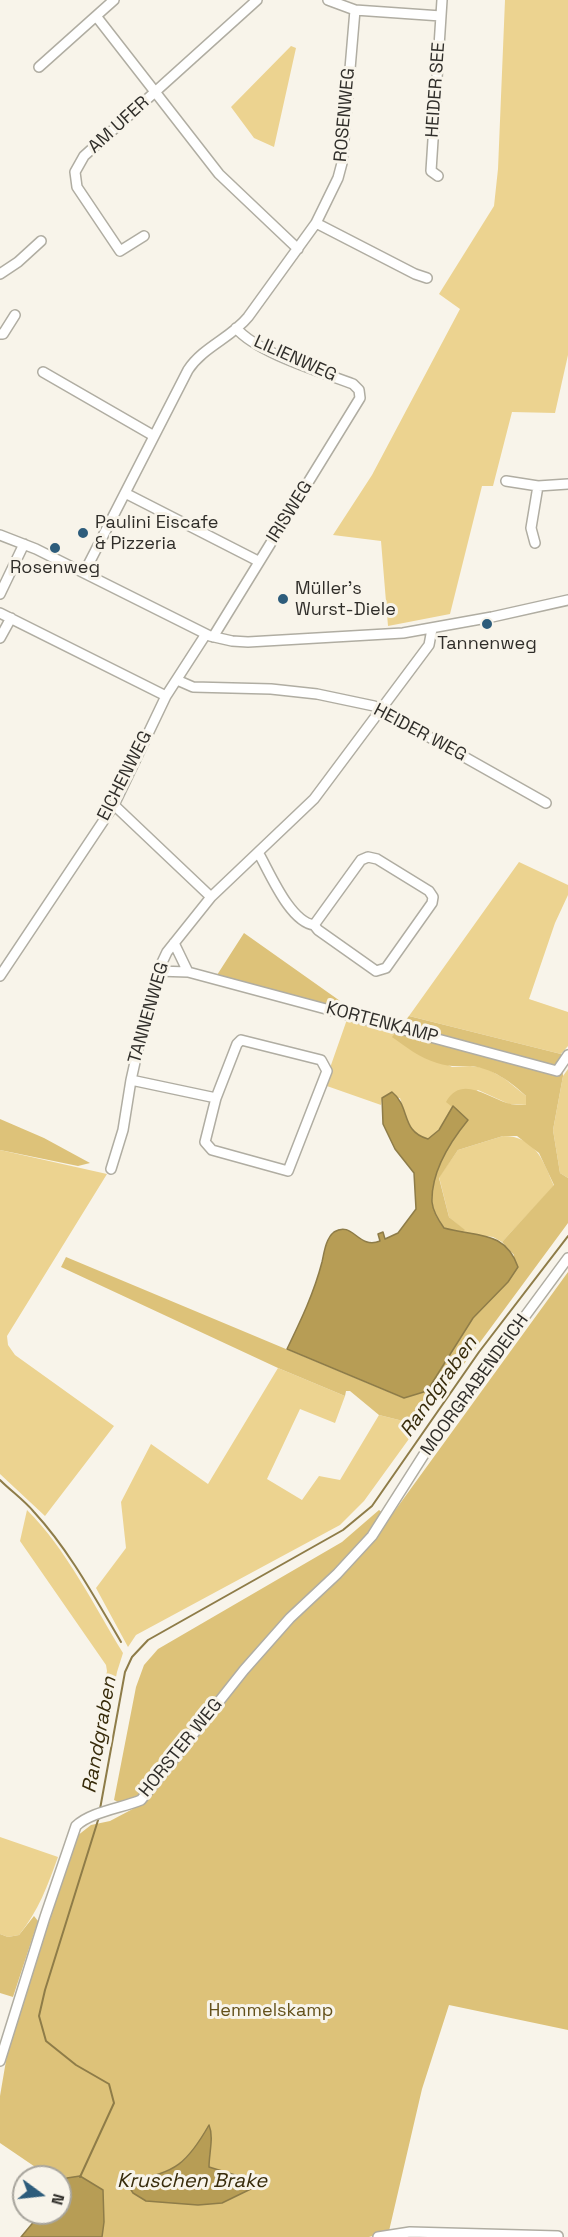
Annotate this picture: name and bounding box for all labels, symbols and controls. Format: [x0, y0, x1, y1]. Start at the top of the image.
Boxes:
street label: HEIDER SEE [422, 42, 450, 138]
street label: ROSENWEG [330, 67, 360, 163]
street label: AM UFER [84, 92, 154, 158]
street label: LILIENWEG [250, 331, 340, 387]
street label: IRISWEG [263, 477, 317, 547]
place label: Paulini Eiscafe & Pizzeria [95, 512, 218, 554]
marker: Paulini Eiscafe & Pizzeria [76, 526, 90, 540]
marker: Rosenweg [48, 541, 62, 555]
place label: Rosenweg [10, 557, 100, 579]
place label: Müller's Wurst-Diele [295, 578, 396, 620]
marker: Müller's Wurst-Diele [276, 592, 290, 606]
marker: Tannenweg [480, 617, 494, 631]
place label: Tannenweg [437, 633, 537, 655]
street label: HEIDER WEG [370, 699, 470, 767]
street label: EICHENWEG [93, 728, 157, 824]
street label: TANNENWEG [124, 960, 174, 1066]
street label: KORTENKAMP [324, 998, 440, 1048]
street label: MOORGRABENDEICH [416, 1310, 534, 1460]
water label: Randgraben [395, 1332, 483, 1442]
water label: Randgraben [78, 1675, 122, 1795]
street label: HORSTER WEG [135, 1695, 227, 1801]
park label: Hemmelskamp [209, 2000, 333, 2022]
north arrow [12, 2165, 72, 2225]
water label: Kruschen Brake [117, 2170, 267, 2194]
text: N [46, 2191, 69, 2207]

